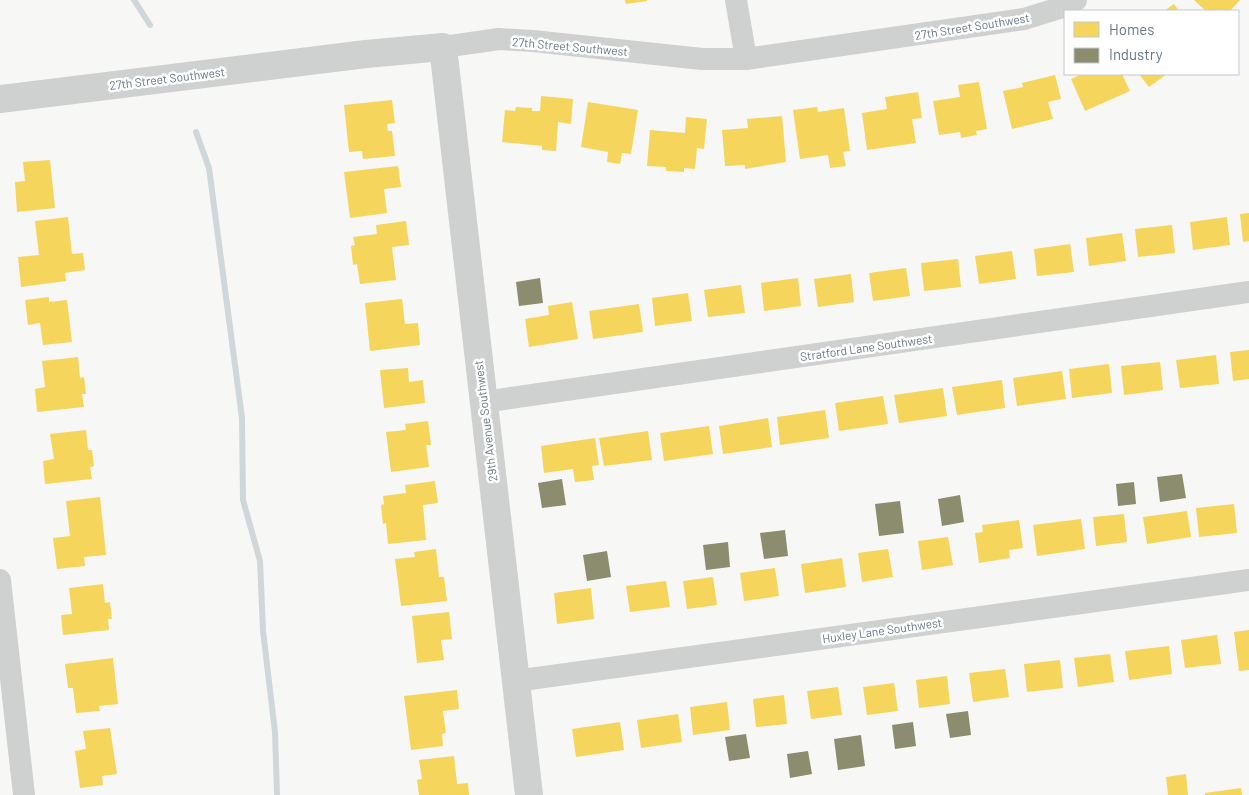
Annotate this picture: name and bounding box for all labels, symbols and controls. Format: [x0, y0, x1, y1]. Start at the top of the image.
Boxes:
street label: 27th Street Southwest [914, 10, 1030, 42]
legend [1064, 10, 1239, 75]
text: Homes [1109, 20, 1154, 38]
street label: 27th Street Southwest [512, 34, 628, 58]
text: Industry [1109, 45, 1163, 63]
street label: 27th Street Southwest [109, 64, 225, 92]
street label: Stratford Lane Southwest [799, 331, 933, 363]
street label: 29th Avenue Southwest [471, 360, 499, 482]
street label: Huxley Lane Southwest [821, 615, 943, 645]

